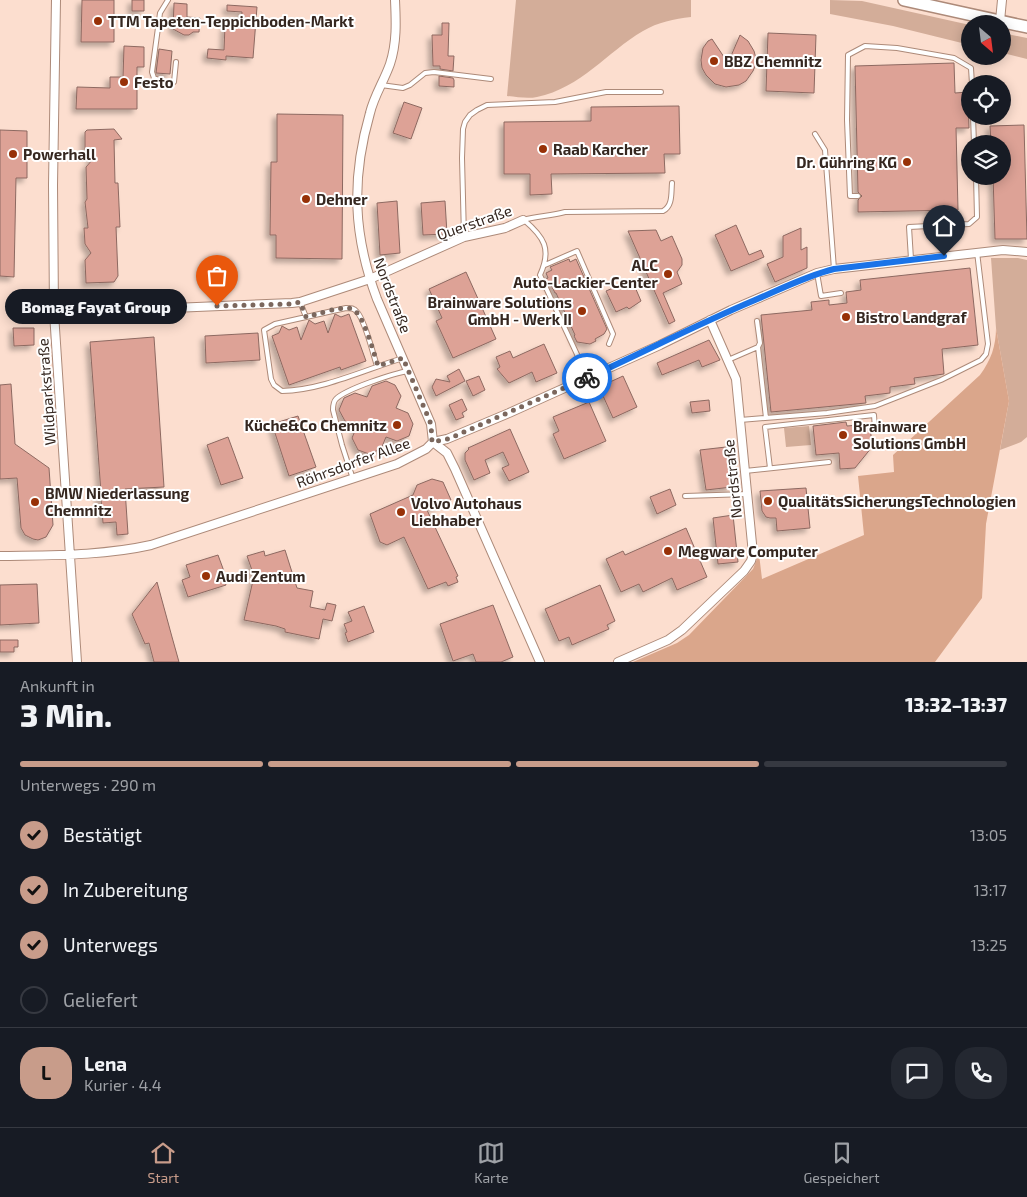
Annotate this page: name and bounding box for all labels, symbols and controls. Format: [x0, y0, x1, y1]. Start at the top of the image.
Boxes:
place label: TTM Tapeten-Teppichboden-Markt [108, 12, 354, 30]
marker: TTM Tapeten-Teppichboden-Markt [92, 15, 104, 27]
north arrow [961, 15, 1011, 65]
map controls [961, 15, 1011, 185]
place label: BBZ Chemnitz [724, 52, 822, 70]
marker: BBZ Chemnitz [708, 55, 720, 67]
place label: Festo [134, 73, 174, 91]
button: locate [961, 75, 1011, 125]
marker: Festo [118, 76, 130, 88]
button: layers [961, 135, 1011, 185]
place label: Raab Karcher [553, 140, 648, 158]
marker: Raab Karcher [537, 143, 549, 155]
place label: Powerhall [23, 145, 96, 163]
marker: Powerhall [7, 148, 19, 160]
place label: Dr. Gühring KG [796, 153, 897, 171]
marker: Dr. Gühring KG [901, 156, 913, 168]
place label: Dehner [316, 190, 368, 208]
marker: Dehner [300, 193, 312, 205]
street label: Querstraße [434, 201, 514, 244]
pin [923, 205, 965, 256]
icon: home [930, 212, 958, 240]
pin [196, 255, 238, 306]
street label: Nordstraße [370, 255, 416, 335]
place label: ALC Auto-Lackier-Center [513, 256, 659, 291]
icon: bag [203, 262, 231, 290]
marker: ALC Auto-Lackier-Center [662, 268, 674, 280]
callout: Bomag Fayat Group [4, 288, 187, 324]
place label: Brainware Solutions GmbH - Werk II [428, 293, 572, 328]
text: Bomag Fayat Group [21, 297, 171, 316]
marker: Brainware Solutions GmbH - Werk II [576, 305, 588, 317]
place label: Bistro Landgraf [856, 308, 967, 326]
marker: Bistro Landgraf [840, 311, 852, 323]
street label: Wildparkstraße [33, 338, 59, 446]
courier [562, 353, 612, 403]
icon: bike [573, 364, 601, 392]
place label: Küche&Co Chemnitz [244, 416, 387, 434]
place label: Brainware Solutions GmbH [853, 417, 966, 452]
marker: Küche&Co Chemnitz [391, 419, 403, 431]
marker: Brainware Solutions GmbH [837, 429, 849, 441]
street label: Röhrsdorfer Allee [294, 433, 412, 491]
street label: Nordstraße [719, 439, 745, 519]
place label: BMW Niederlassung Chemnitz [45, 484, 190, 519]
place label: QualitätsSicherungsTechnologien [778, 492, 1016, 511]
place label: Volvo Autohaus Liebhaber [411, 494, 522, 529]
marker: QualitätsSicherungsTechnologien [762, 495, 774, 507]
marker: BMW Niederlassung Chemnitz [29, 496, 41, 508]
marker: Volvo Autohaus Liebhaber [395, 506, 407, 518]
place label: Megware Computer [678, 542, 818, 560]
marker: Megware Computer [662, 545, 674, 557]
place label: Audi Zentum [216, 567, 306, 585]
marker: Audi Zentum [200, 570, 212, 582]
text: Ankunft in [20, 676, 95, 695]
text: 13:32–13:37 [905, 693, 1007, 716]
text: 3 Min. [20, 695, 112, 733]
text: Unterwegs · 290 m [20, 775, 156, 794]
icon: check [20, 821, 48, 849]
text: Bestätigt [63, 823, 142, 846]
text: 13:05 [970, 825, 1007, 844]
icon: check [20, 876, 48, 904]
text: In Zubereitung [63, 878, 188, 901]
text: 13:17 [973, 880, 1007, 899]
icon: check [20, 931, 48, 959]
text: Unterwegs [63, 933, 158, 956]
text: 13:25 [970, 935, 1007, 954]
text: Geliefert [63, 988, 138, 1011]
button: chat [891, 1047, 943, 1099]
button: phone [955, 1047, 1007, 1099]
text: Lena [84, 1052, 127, 1075]
text: L [41, 1061, 51, 1084]
text: Kurier · 4.4 [84, 1075, 162, 1094]
tab: Start [147, 1139, 179, 1186]
tab: Karte [474, 1139, 509, 1186]
tab: Gespeichert [804, 1139, 880, 1186]

